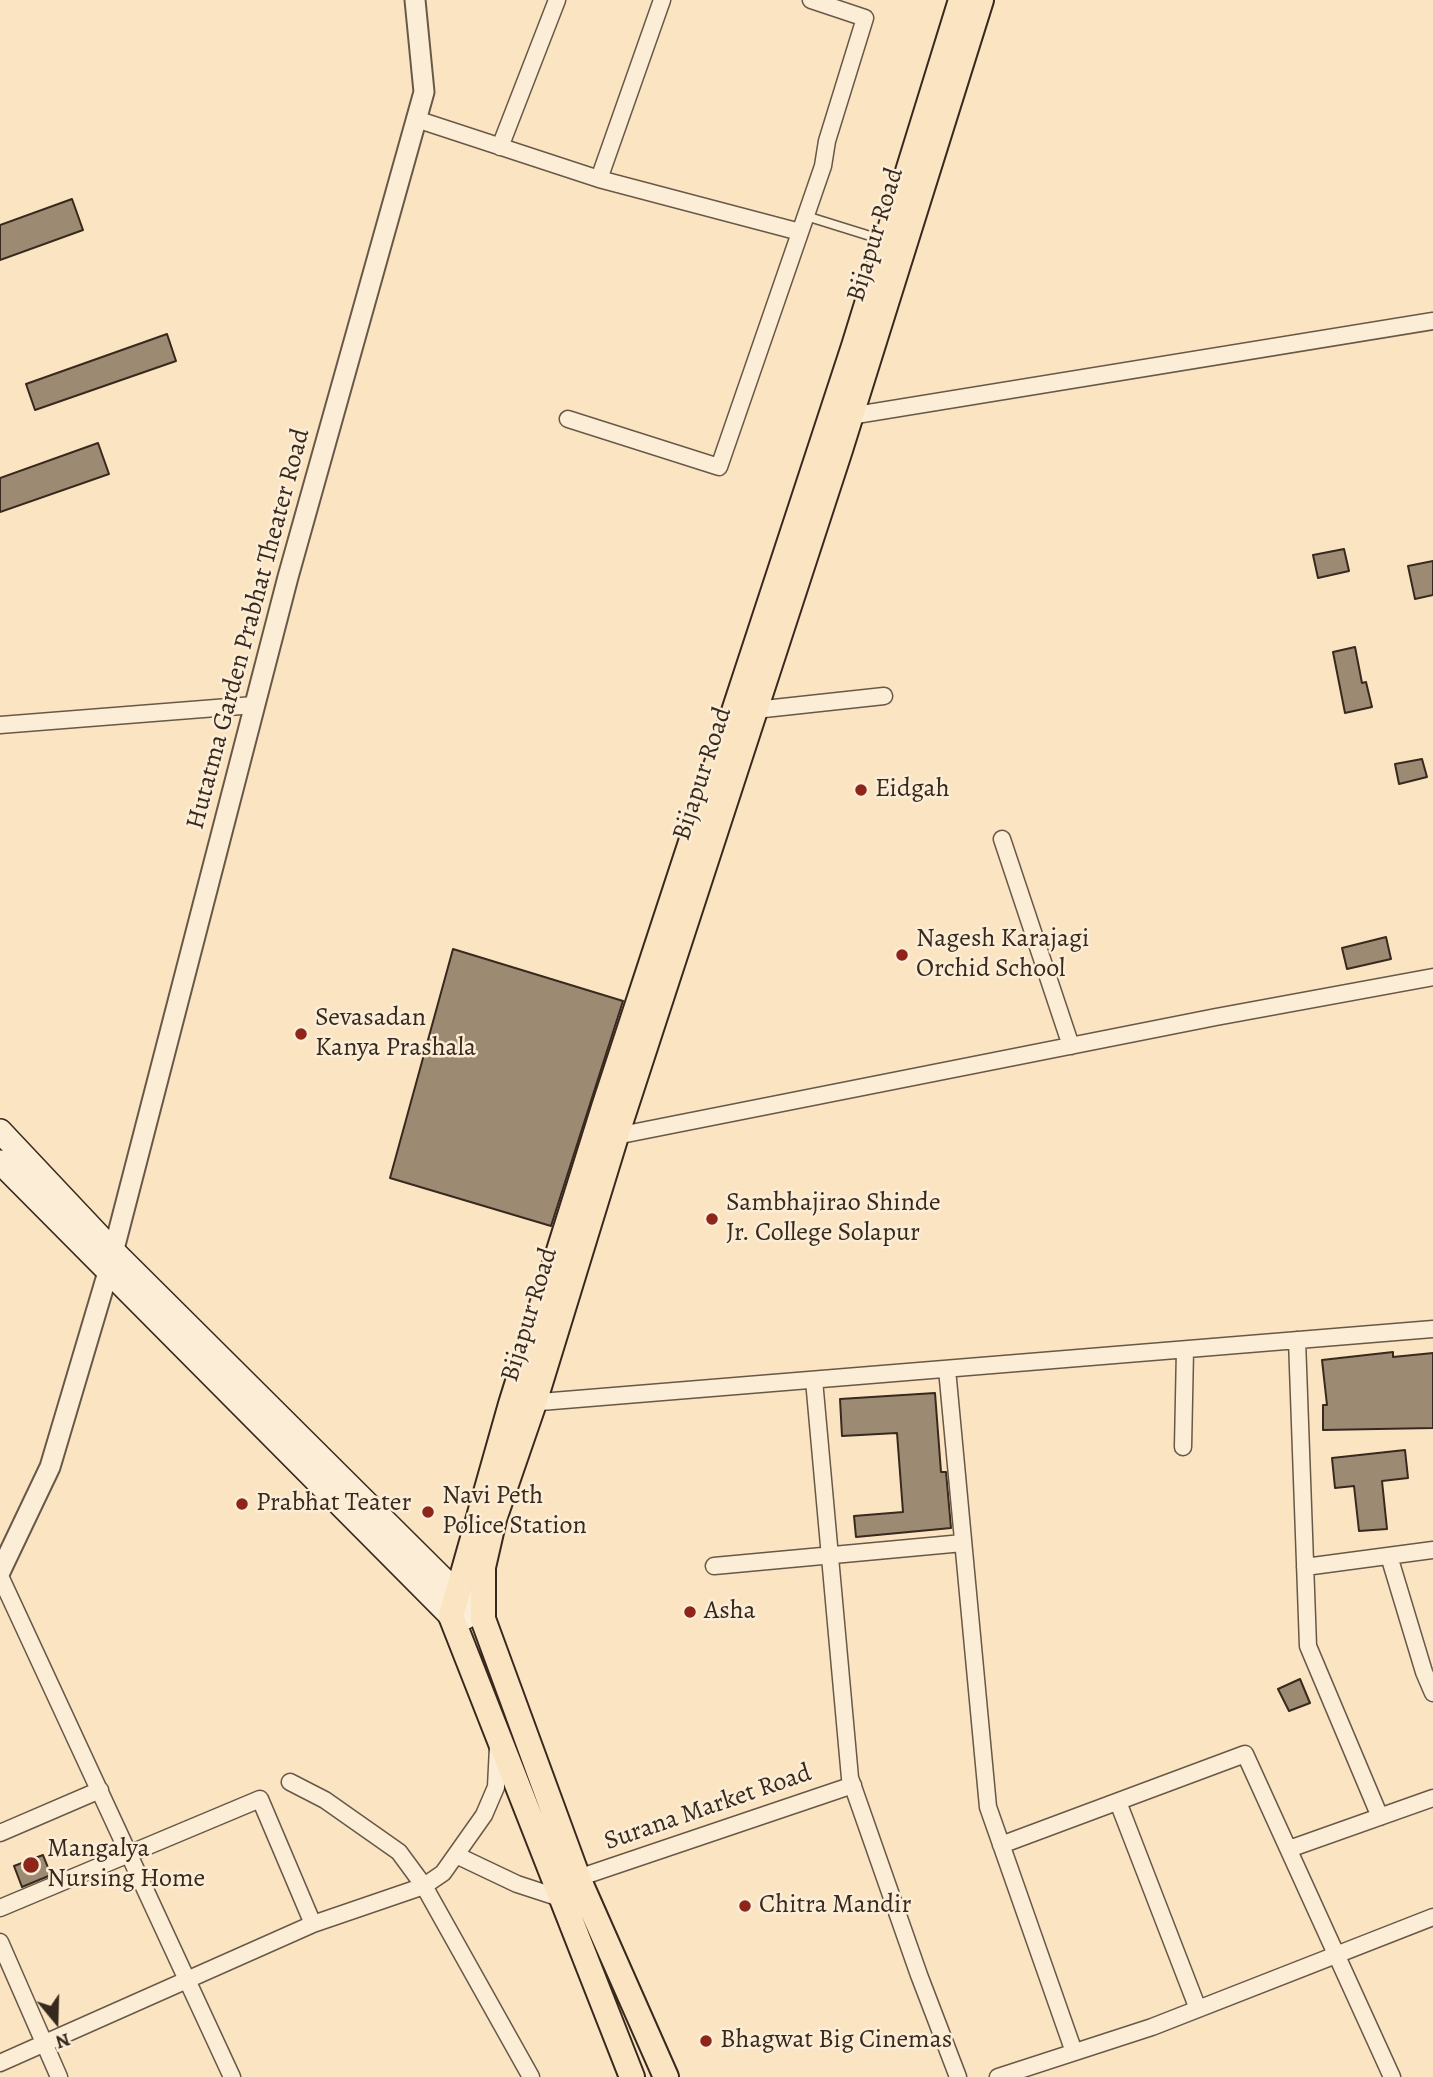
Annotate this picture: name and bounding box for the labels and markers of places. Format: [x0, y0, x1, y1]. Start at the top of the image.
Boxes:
place label: Eidgah [875, 774, 950, 806]
marker: Eidgah [853, 782, 869, 798]
place label: Nagesh Karajagi Orchid School [916, 924, 1089, 986]
marker: Nagesh Karajagi Orchid School [894, 947, 910, 963]
place label: Sevasadan Kanya Prashala [315, 1003, 476, 1064]
marker: Sevasadan Kanya Prashala [293, 1026, 309, 1042]
place label: Sambhajirao Shinde Jr. College Solapur [726, 1188, 941, 1250]
marker: Sambhajirao Shinde Jr. College Solapur [704, 1211, 720, 1227]
place label: Navi Peth Police Station [442, 1481, 587, 1542]
place label: Prabhat Teater [256, 1488, 411, 1520]
marker: Prabhat Teater [234, 1496, 250, 1512]
marker: Navi Peth Police Station [420, 1504, 436, 1520]
place label: Asha [704, 1596, 756, 1628]
marker: Asha [682, 1604, 698, 1620]
place label: Mangalya Nursing Home [47, 1834, 205, 1896]
marker: Mangalya Nursing Home [21, 1855, 41, 1875]
place label: Chitra Mandir [759, 1890, 911, 1922]
marker: Chitra Mandir [737, 1898, 753, 1914]
place label: Bhagwat Big Cinemas [720, 2025, 952, 2057]
marker: Bhagwat Big Cinemas [698, 2033, 714, 2049]

